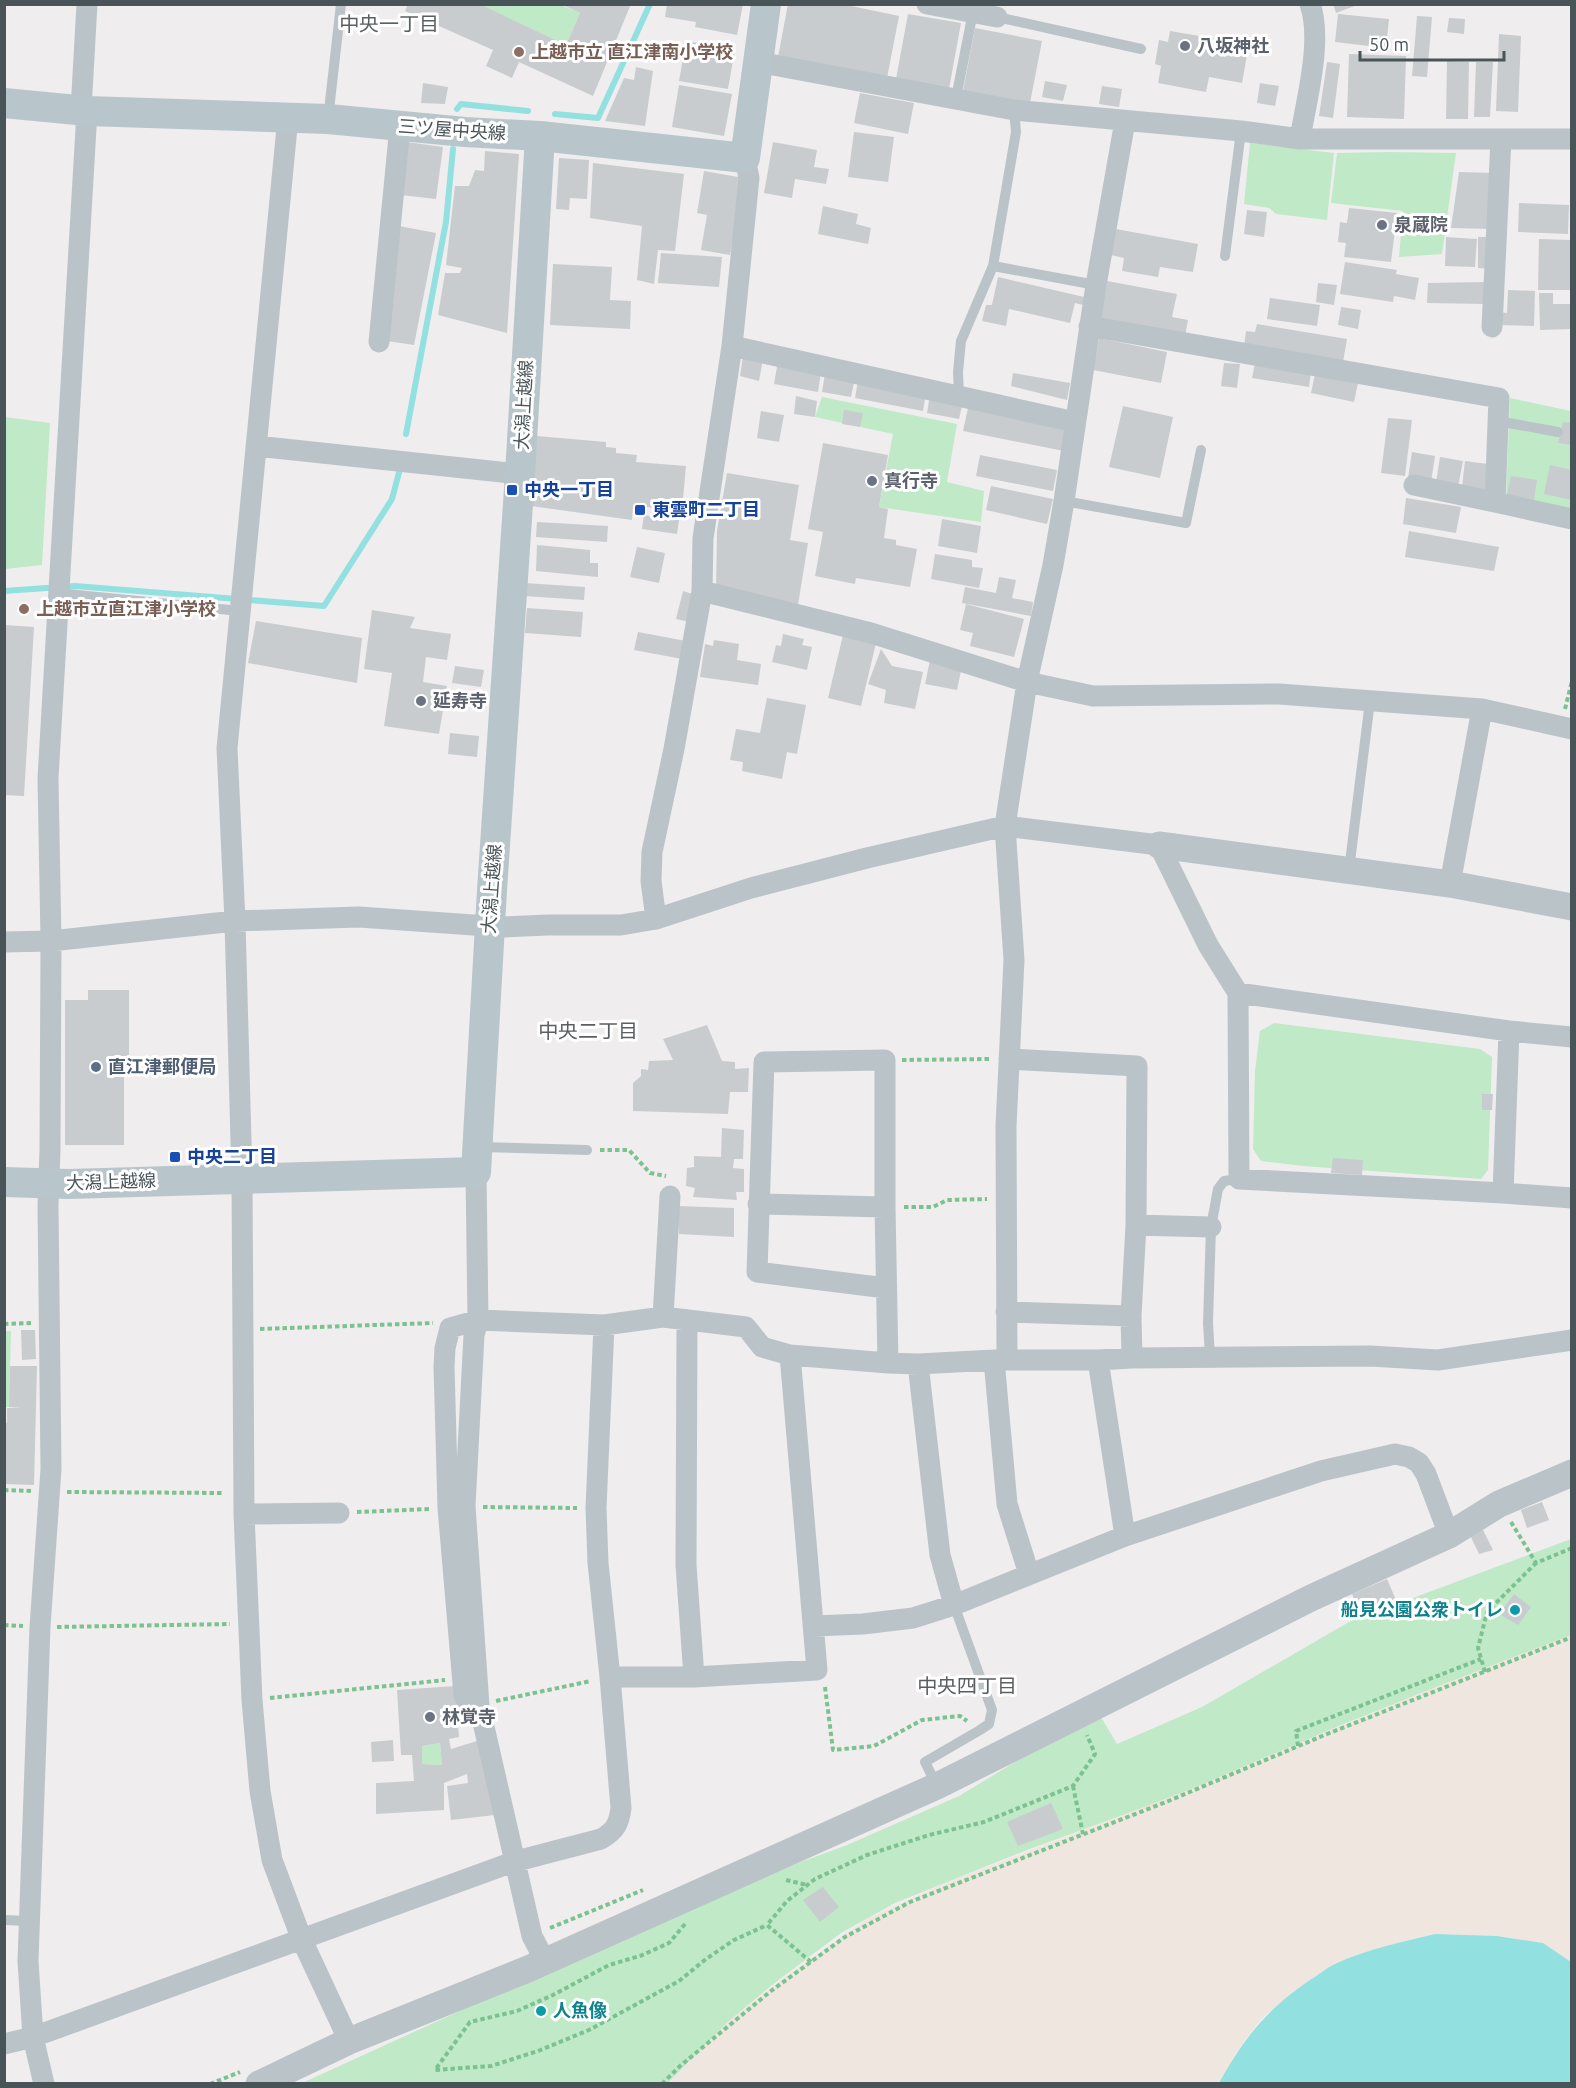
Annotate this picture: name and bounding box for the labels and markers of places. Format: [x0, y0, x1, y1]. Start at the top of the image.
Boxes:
place label: 八坂神社 [1197, 35, 1269, 55]
marker: 八坂神社 [1178, 39, 1192, 53]
place label: 上越市立 直江津南小学校 [531, 41, 733, 61]
marker: 上越市立 直江津南小学校 [512, 45, 526, 59]
place label: 泉蔵院 [1394, 214, 1448, 234]
marker: 泉蔵院 [1375, 218, 1389, 232]
place label: 真行寺 [884, 470, 938, 490]
marker: 真行寺 [865, 474, 879, 488]
place label: 中央一丁目 [524, 479, 614, 499]
marker: 中央一丁目 [505, 483, 519, 497]
place label: 東雲町二丁目 [652, 499, 760, 519]
marker: 東雲町二丁目 [633, 503, 647, 517]
place label: 上越市立直江津小学校 [36, 598, 216, 618]
marker: 上越市立直江津小学校 [17, 602, 31, 616]
place label: 延寿寺 [433, 690, 487, 710]
marker: 延寿寺 [414, 694, 428, 708]
place label: 直江津郵便局 [108, 1056, 216, 1076]
marker: 直江津郵便局 [89, 1060, 103, 1074]
place label: 中央二丁目 [187, 1146, 277, 1166]
marker: 中央二丁目 [168, 1150, 182, 1164]
place label: 船見公園公衆トイレ [1341, 1599, 1503, 1619]
marker: 船見公園公衆トイレ [1508, 1603, 1522, 1617]
place label: 林覚寺 [442, 1706, 496, 1726]
marker: 林覚寺 [423, 1710, 437, 1724]
place label: 人魚像 [553, 2000, 607, 2020]
marker: 人魚像 [534, 2004, 548, 2018]

